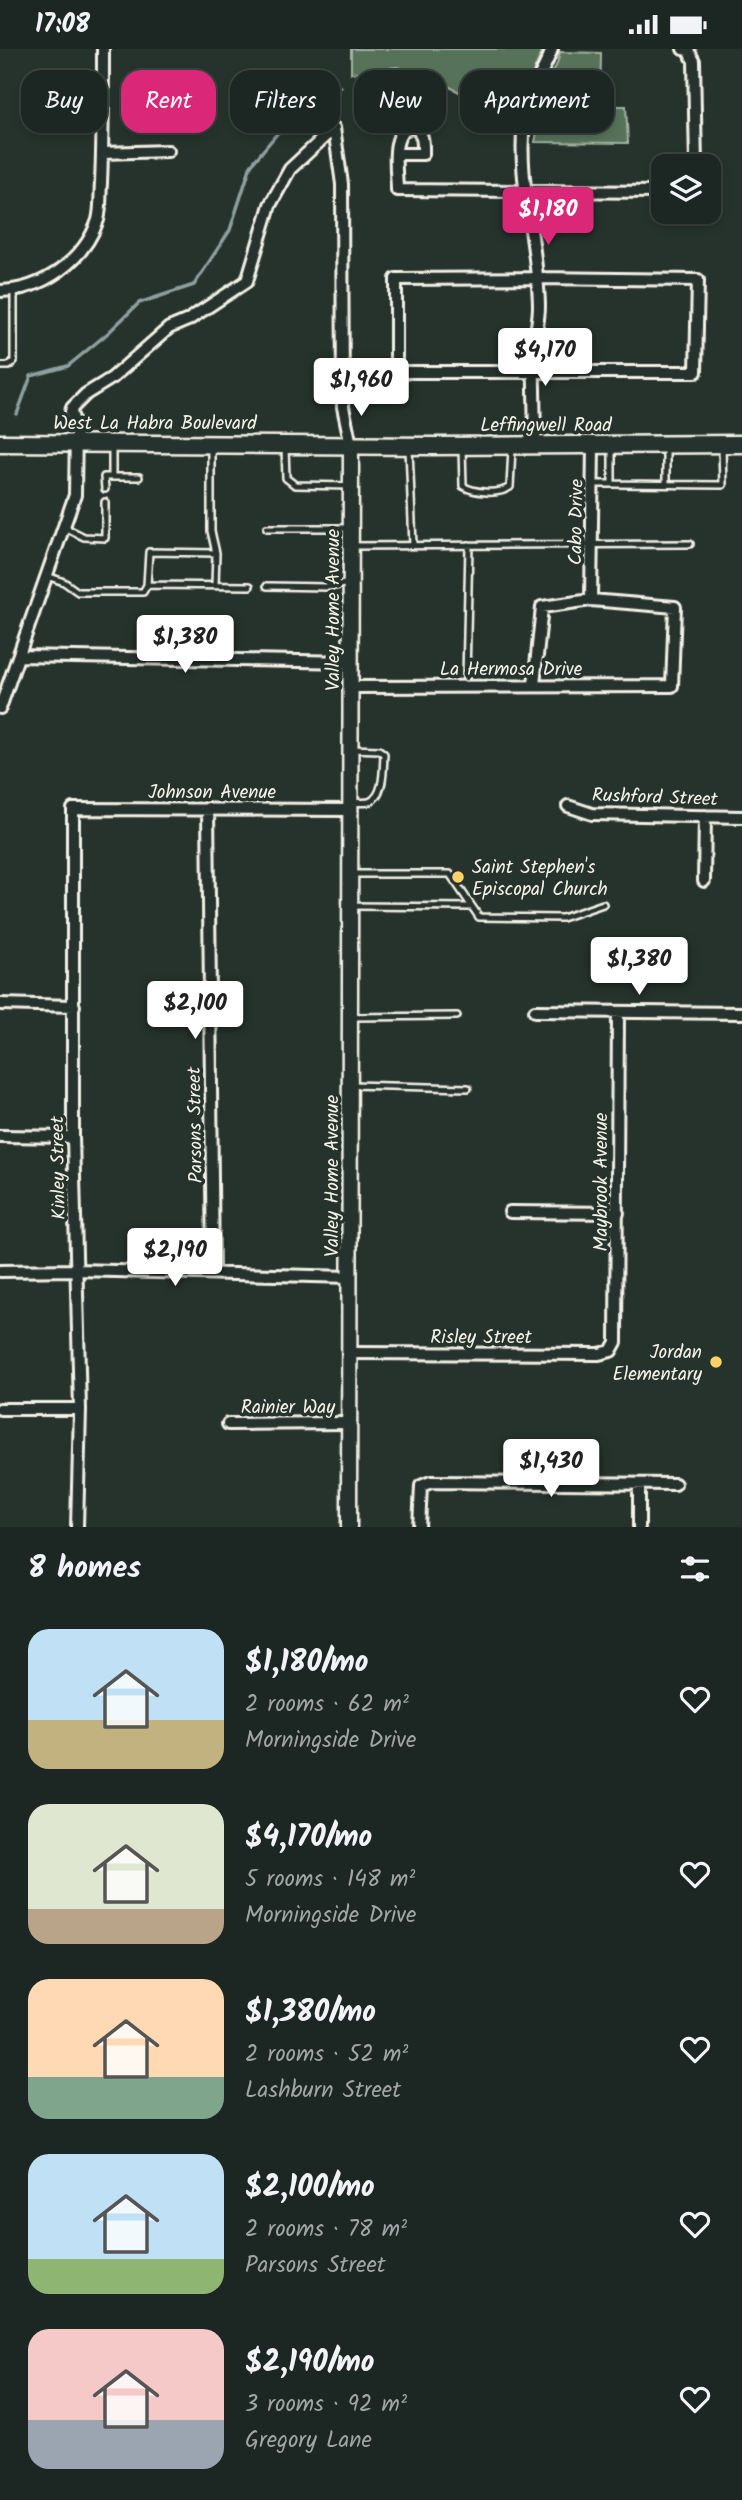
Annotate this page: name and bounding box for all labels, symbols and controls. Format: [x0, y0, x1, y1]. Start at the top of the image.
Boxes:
text: 17:08 [35, 4, 90, 46]
chip: Buy [21, 70, 107, 133]
chip: Rent [121, 70, 216, 133]
chip: Filters [230, 70, 340, 133]
chip: New [354, 70, 446, 133]
chip: Apartment [460, 70, 614, 133]
map controls [651, 154, 721, 224]
button: layers [651, 154, 721, 224]
pin: $1,180 [491, 187, 605, 247]
text: $1,180 [519, 192, 577, 228]
pin: $4,170 [488, 329, 602, 388]
text: $4,170 [514, 333, 576, 369]
pin: $1,960 [304, 359, 418, 418]
text: $1,960 [330, 363, 392, 399]
street label: West La Habra Boulevard [53, 409, 257, 439]
street label: Leffingwell Road [480, 411, 612, 441]
street label: Cabo Drive [561, 478, 593, 565]
street label: Valley Home Avenue [319, 529, 349, 691]
pin: $1,380 [128, 615, 242, 675]
text: $1,380 [153, 620, 217, 656]
street label: La Hermosa Drive [440, 655, 583, 685]
street label: Johnson Avenue [148, 778, 277, 808]
street label: Rushford Street [592, 781, 719, 815]
place label: Saint Stephen's Episcopal Church [472, 853, 608, 905]
marker: Saint Stephen's Episcopal Church [450, 869, 466, 885]
pin: $1,380 [582, 937, 696, 997]
text: $1,380 [607, 942, 671, 978]
pin: $2,100 [138, 981, 252, 1041]
text: $2,100 [163, 986, 227, 1022]
street label: Parsons Street [180, 1066, 212, 1183]
street label: Valley Home Avenue [318, 1095, 348, 1257]
street label: Maybrook Avenue [587, 1112, 617, 1251]
street label: Kinley Street [43, 1115, 75, 1220]
pin: $2,190 [118, 1229, 232, 1288]
text: $2,190 [143, 1233, 207, 1269]
street label: Risley Street [430, 1323, 532, 1353]
place label: Jordan Elementary [612, 1338, 703, 1390]
marker: Jordan Elementary [708, 1354, 724, 1370]
street label: Rainier Way [241, 1393, 336, 1423]
pin: $1,430 [494, 1439, 608, 1499]
text: $1,430 [519, 1444, 583, 1480]
text: 8 homes [28, 1545, 141, 1593]
icon: filters [676, 1550, 714, 1588]
text: $1,180/mo [245, 1639, 369, 1687]
icon: home [84, 1657, 168, 1741]
icon: heart [676, 1680, 714, 1718]
text: 2 rooms · 62 m² [245, 1687, 409, 1723]
text: Morningside Drive [245, 1723, 416, 1759]
text: $4,170/mo [245, 1814, 372, 1862]
icon: home [84, 1832, 168, 1916]
icon: heart [676, 1855, 714, 1893]
text: 5 rooms · 148 m² [245, 1862, 415, 1898]
text: Morningside Drive [245, 1898, 416, 1934]
text: $1,380/mo [245, 1989, 376, 2037]
icon: home [84, 2007, 168, 2091]
icon: heart [676, 2030, 714, 2068]
text: 2 rooms · 52 m² [245, 2037, 408, 2073]
text: Lashburn Street [245, 2073, 401, 2109]
text: $2,100/mo [245, 2164, 375, 2212]
icon: home [84, 2182, 168, 2266]
icon: heart [676, 2205, 714, 2243]
text: 2 rooms · 78 m² [245, 2212, 407, 2248]
text: Parsons Street [245, 2248, 386, 2284]
text: $2,190/mo [245, 2339, 374, 2387]
icon: home [84, 2357, 168, 2441]
icon: heart [676, 2380, 714, 2418]
text: 3 rooms · 92 m² [245, 2387, 407, 2423]
text: Gregory Lane [245, 2423, 372, 2459]

